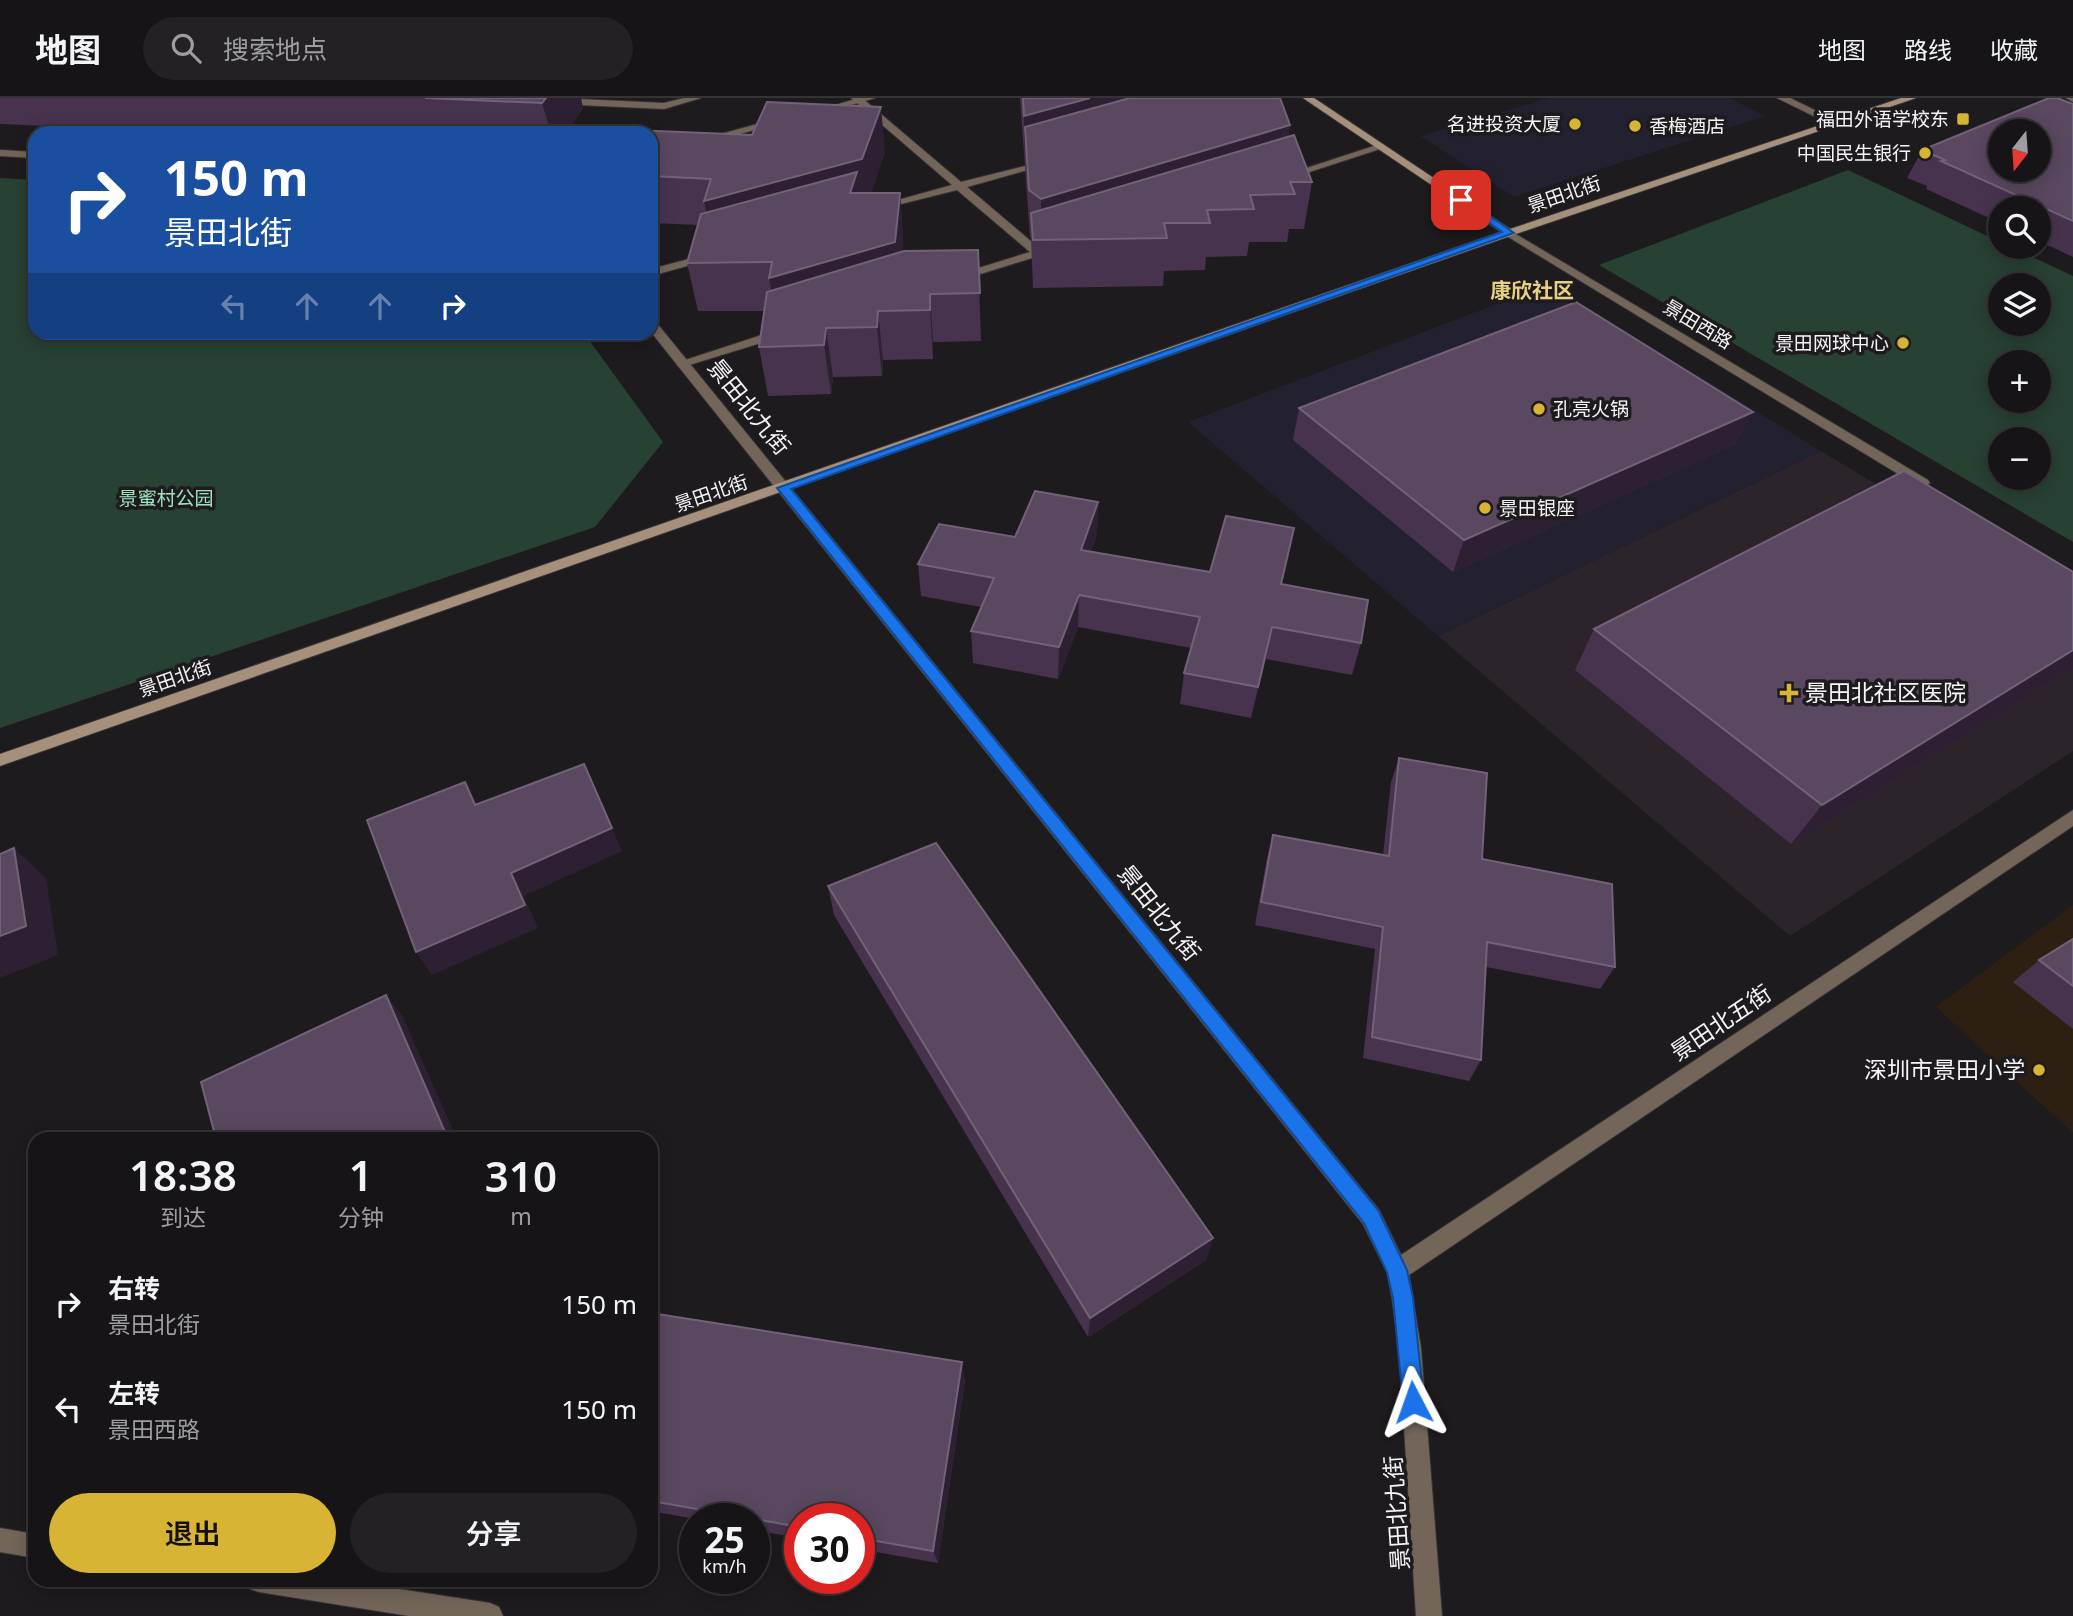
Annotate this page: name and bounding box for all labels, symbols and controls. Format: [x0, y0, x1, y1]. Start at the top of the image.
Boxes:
search box [143, 17, 633, 80]
text: 地图 [35, 27, 101, 72]
icon: search [167, 29, 205, 67]
text: 搜索地点 [223, 31, 327, 67]
text: 地图 [1818, 33, 1866, 66]
text: 路线 [1904, 33, 1952, 66]
text: 收藏 [1990, 33, 2038, 66]
place label: 福田外语学校东 [1816, 106, 1949, 132]
place label: 名进投资大厦 [1447, 111, 1561, 137]
marker: 福田外语学校东 [1955, 111, 1971, 127]
place label: 香梅酒店 [1649, 113, 1725, 139]
marker: 名进投资大厦 [1567, 116, 1583, 132]
marker: 香梅酒店 [1627, 118, 1643, 134]
north arrow [1988, 119, 2051, 182]
map controls [1988, 119, 2051, 490]
place label: 中国民生银行 [1797, 140, 1911, 166]
text: 150 m [164, 144, 309, 210]
marker: 中国民生银行 [1917, 145, 1933, 161]
icon: right [49, 154, 140, 245]
street label: 景田北街 [1524, 169, 1604, 219]
pin [1431, 170, 1491, 230]
icon: arrive [1442, 181, 1480, 219]
button: search [1988, 196, 2051, 259]
text: 景田北街 [164, 210, 292, 253]
button: layers [1988, 273, 2051, 336]
district label: 康欣社区 [1490, 276, 1574, 304]
icon: left [215, 287, 253, 325]
icon: ahead [288, 287, 326, 325]
icon: ahead [361, 287, 399, 325]
icon: right [434, 287, 472, 325]
street label: 景田西路 [1659, 293, 1737, 355]
place label: 景田网球中心 [1775, 330, 1889, 356]
marker: 景田网球中心 [1895, 335, 1911, 351]
button: + [1988, 350, 2051, 413]
street label: 景田北九街 [701, 352, 798, 461]
place label: 孔亮火锅 [1553, 396, 1629, 422]
marker: 孔亮火锅 [1531, 401, 1547, 417]
button: − [1988, 427, 2051, 490]
street label: 景田北街 [671, 468, 751, 518]
park label: 景蜜村公园 [118, 485, 214, 511]
place label: 景田银座 [1499, 495, 1575, 521]
marker: 景田银座 [1477, 500, 1493, 516]
street label: 景田北街 [135, 653, 215, 703]
place label: 景田北社区医院 [1805, 676, 1966, 708]
marker: 景田北社区医院 [1779, 683, 1799, 703]
street label: 景田北九街 [1111, 858, 1208, 967]
street label: 景田北五街 [1664, 977, 1777, 1068]
place label: 深圳市景田小学 [1864, 1053, 2025, 1085]
marker: 深圳市景田小学 [2031, 1062, 2047, 1078]
text: 18:38 [129, 1146, 237, 1203]
text: 1 [349, 1146, 373, 1203]
text: 310 [485, 1147, 557, 1204]
text: m [510, 1200, 532, 1232]
text: 到达 [160, 1201, 206, 1233]
text: 分钟 [338, 1201, 384, 1233]
text: 右转 [108, 1270, 160, 1306]
icon: right [49, 1285, 87, 1323]
text: 150 m [561, 1286, 637, 1322]
text: 景田北街 [108, 1308, 200, 1340]
position arrow [1376, 1365, 1450, 1439]
text: 左转 [108, 1375, 160, 1411]
icon: left [49, 1390, 87, 1428]
text: 150 m [561, 1391, 637, 1427]
text: 景田西路 [108, 1413, 200, 1445]
street label: 景田北九街 [1376, 1455, 1416, 1572]
button: 退出 [49, 1493, 336, 1573]
button: 分享 [350, 1493, 637, 1573]
speed limit sign: 30 [784, 1503, 875, 1594]
text: 25 [704, 1516, 745, 1563]
text: km/h [702, 1554, 747, 1578]

